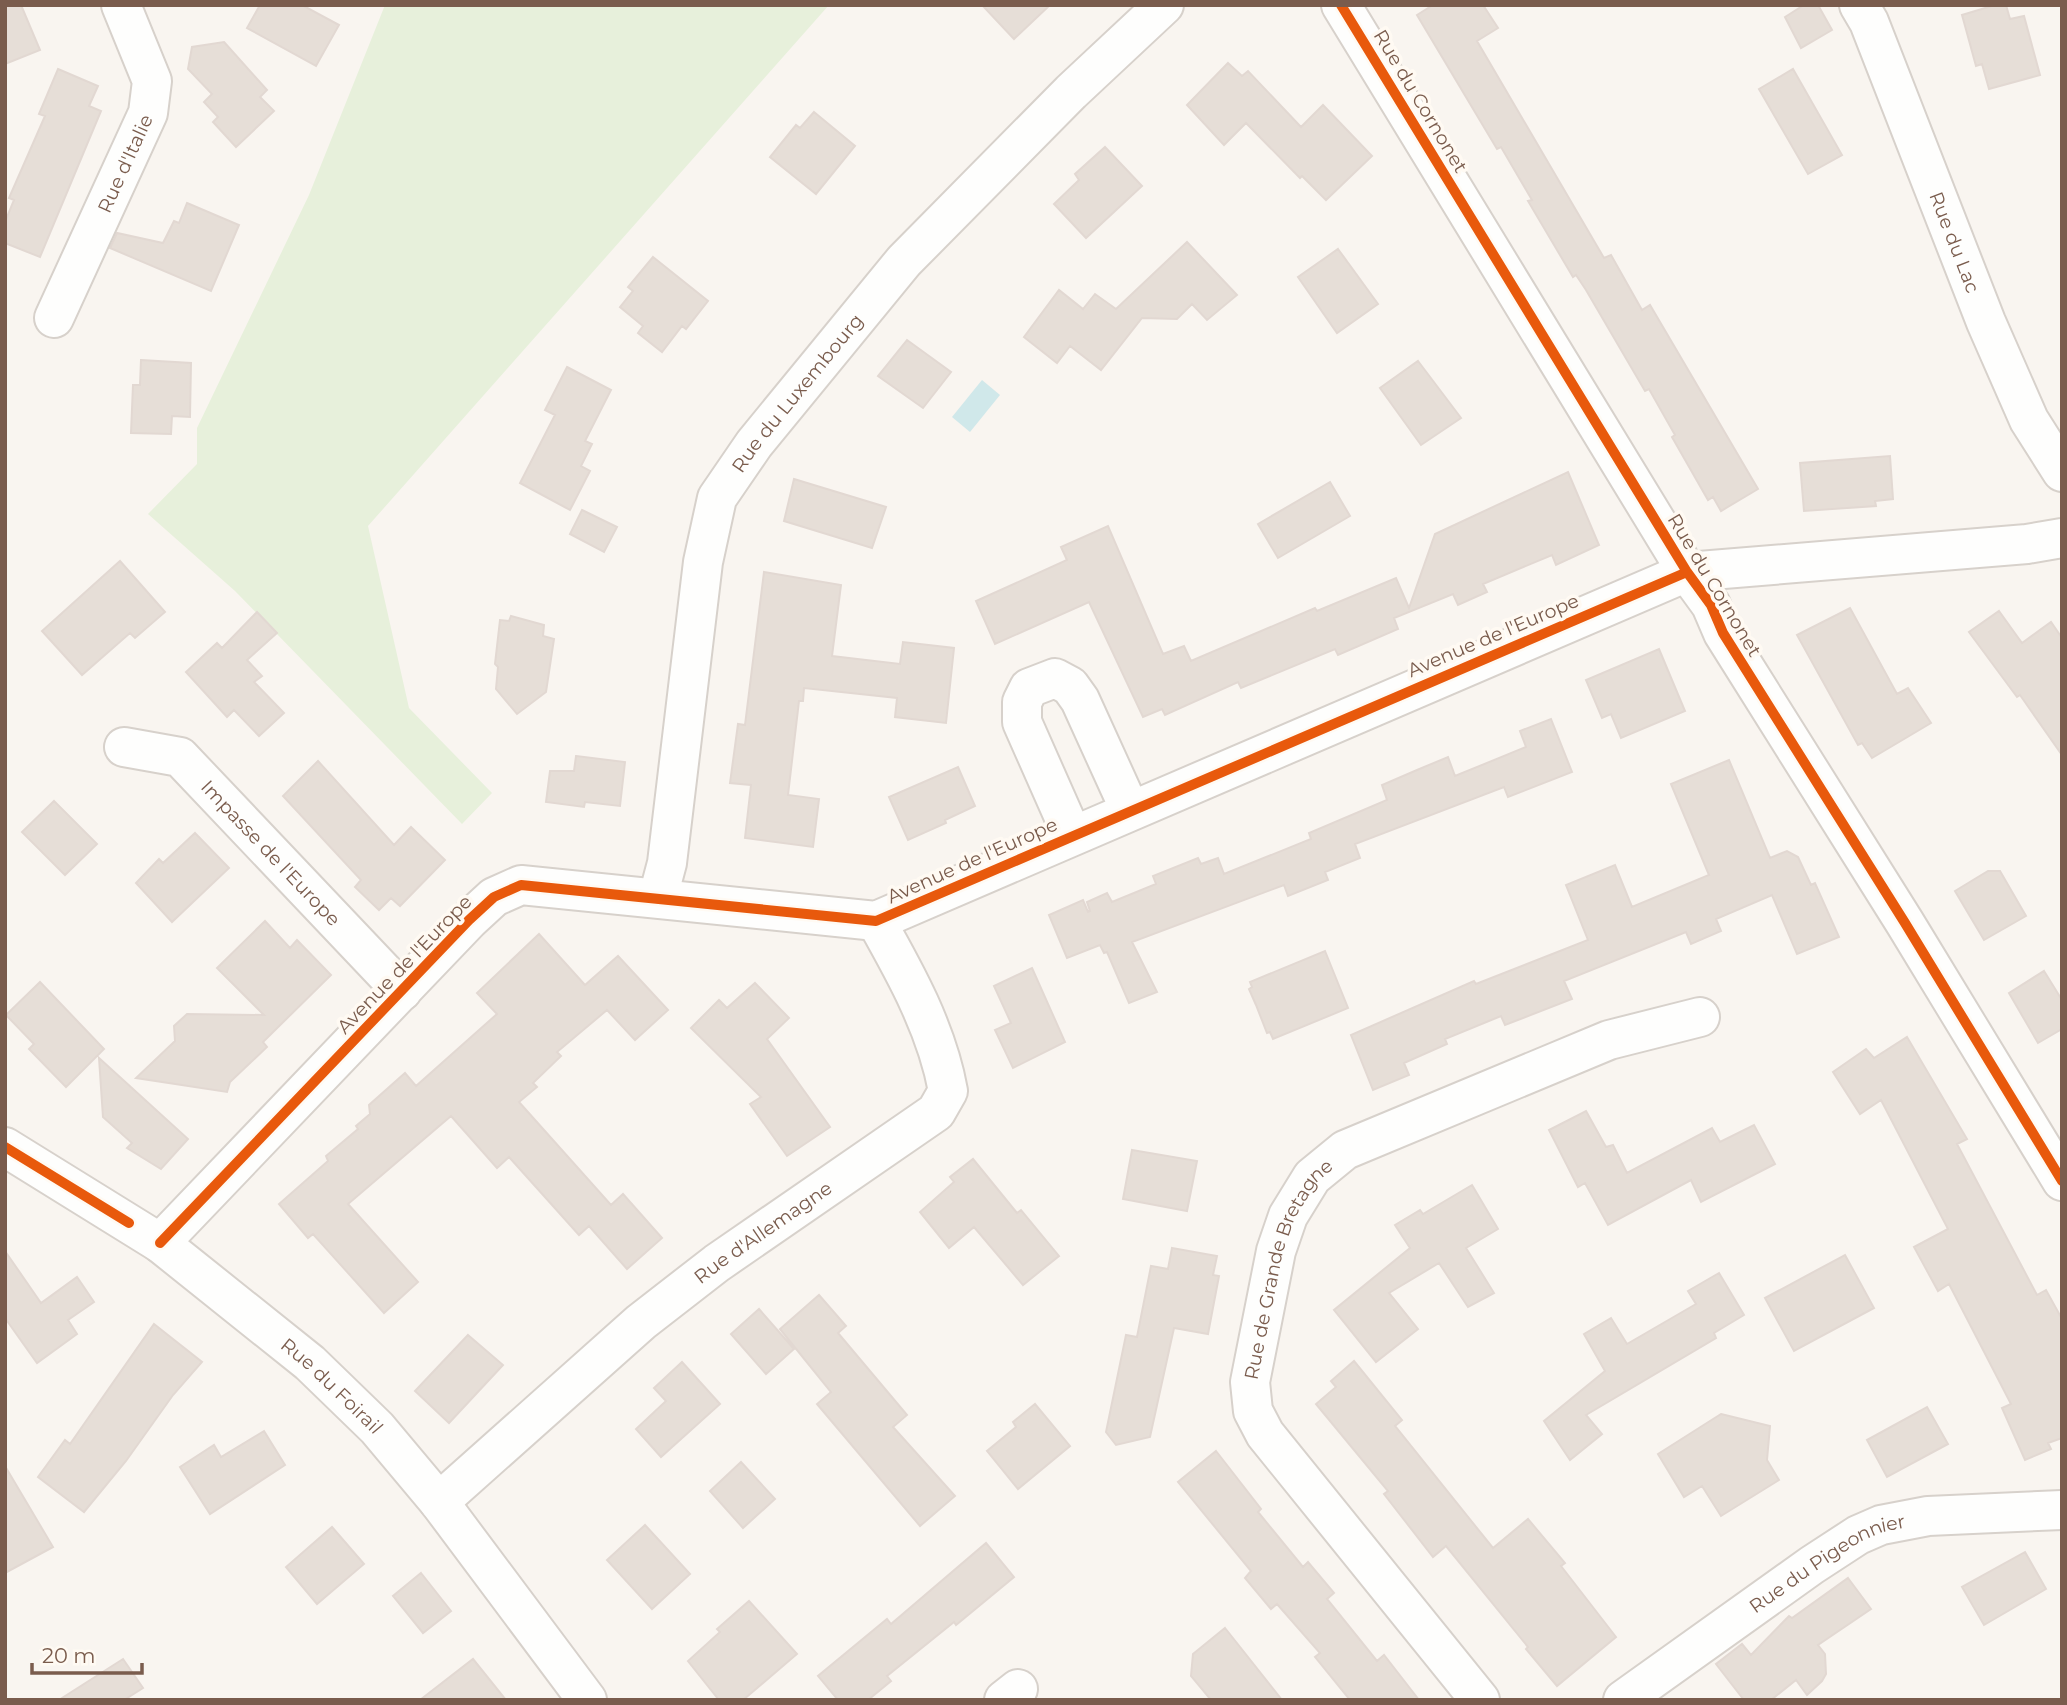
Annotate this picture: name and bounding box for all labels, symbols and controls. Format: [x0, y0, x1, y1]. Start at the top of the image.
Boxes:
street label: Rue du Cornonet [1369, 26, 1472, 177]
street label: Rue d'Italie [93, 111, 158, 217]
street label: Rue du Lac [1924, 188, 1984, 296]
street label: Rue du Luxembourg [727, 309, 868, 477]
street label: Rue du Cornonet [1663, 510, 1766, 661]
street label: Avenue de l'Europe [1404, 589, 1582, 682]
street label: Impasse de l'Europe [196, 775, 345, 931]
street label: Avenue de l'Europe [884, 813, 1061, 908]
street label: Avenue de l'Europe [332, 890, 477, 1038]
street label: Rue de Grande Bretagne [1240, 1154, 1337, 1382]
street label: Rue d'Allemagne [689, 1176, 836, 1289]
street label: Rue du Foirail [276, 1333, 388, 1438]
street label: Rue du Pigeonnier [1745, 1510, 1907, 1618]
scale bar [32, 1632, 142, 1676]
text: 20 m [42, 1643, 96, 1668]

